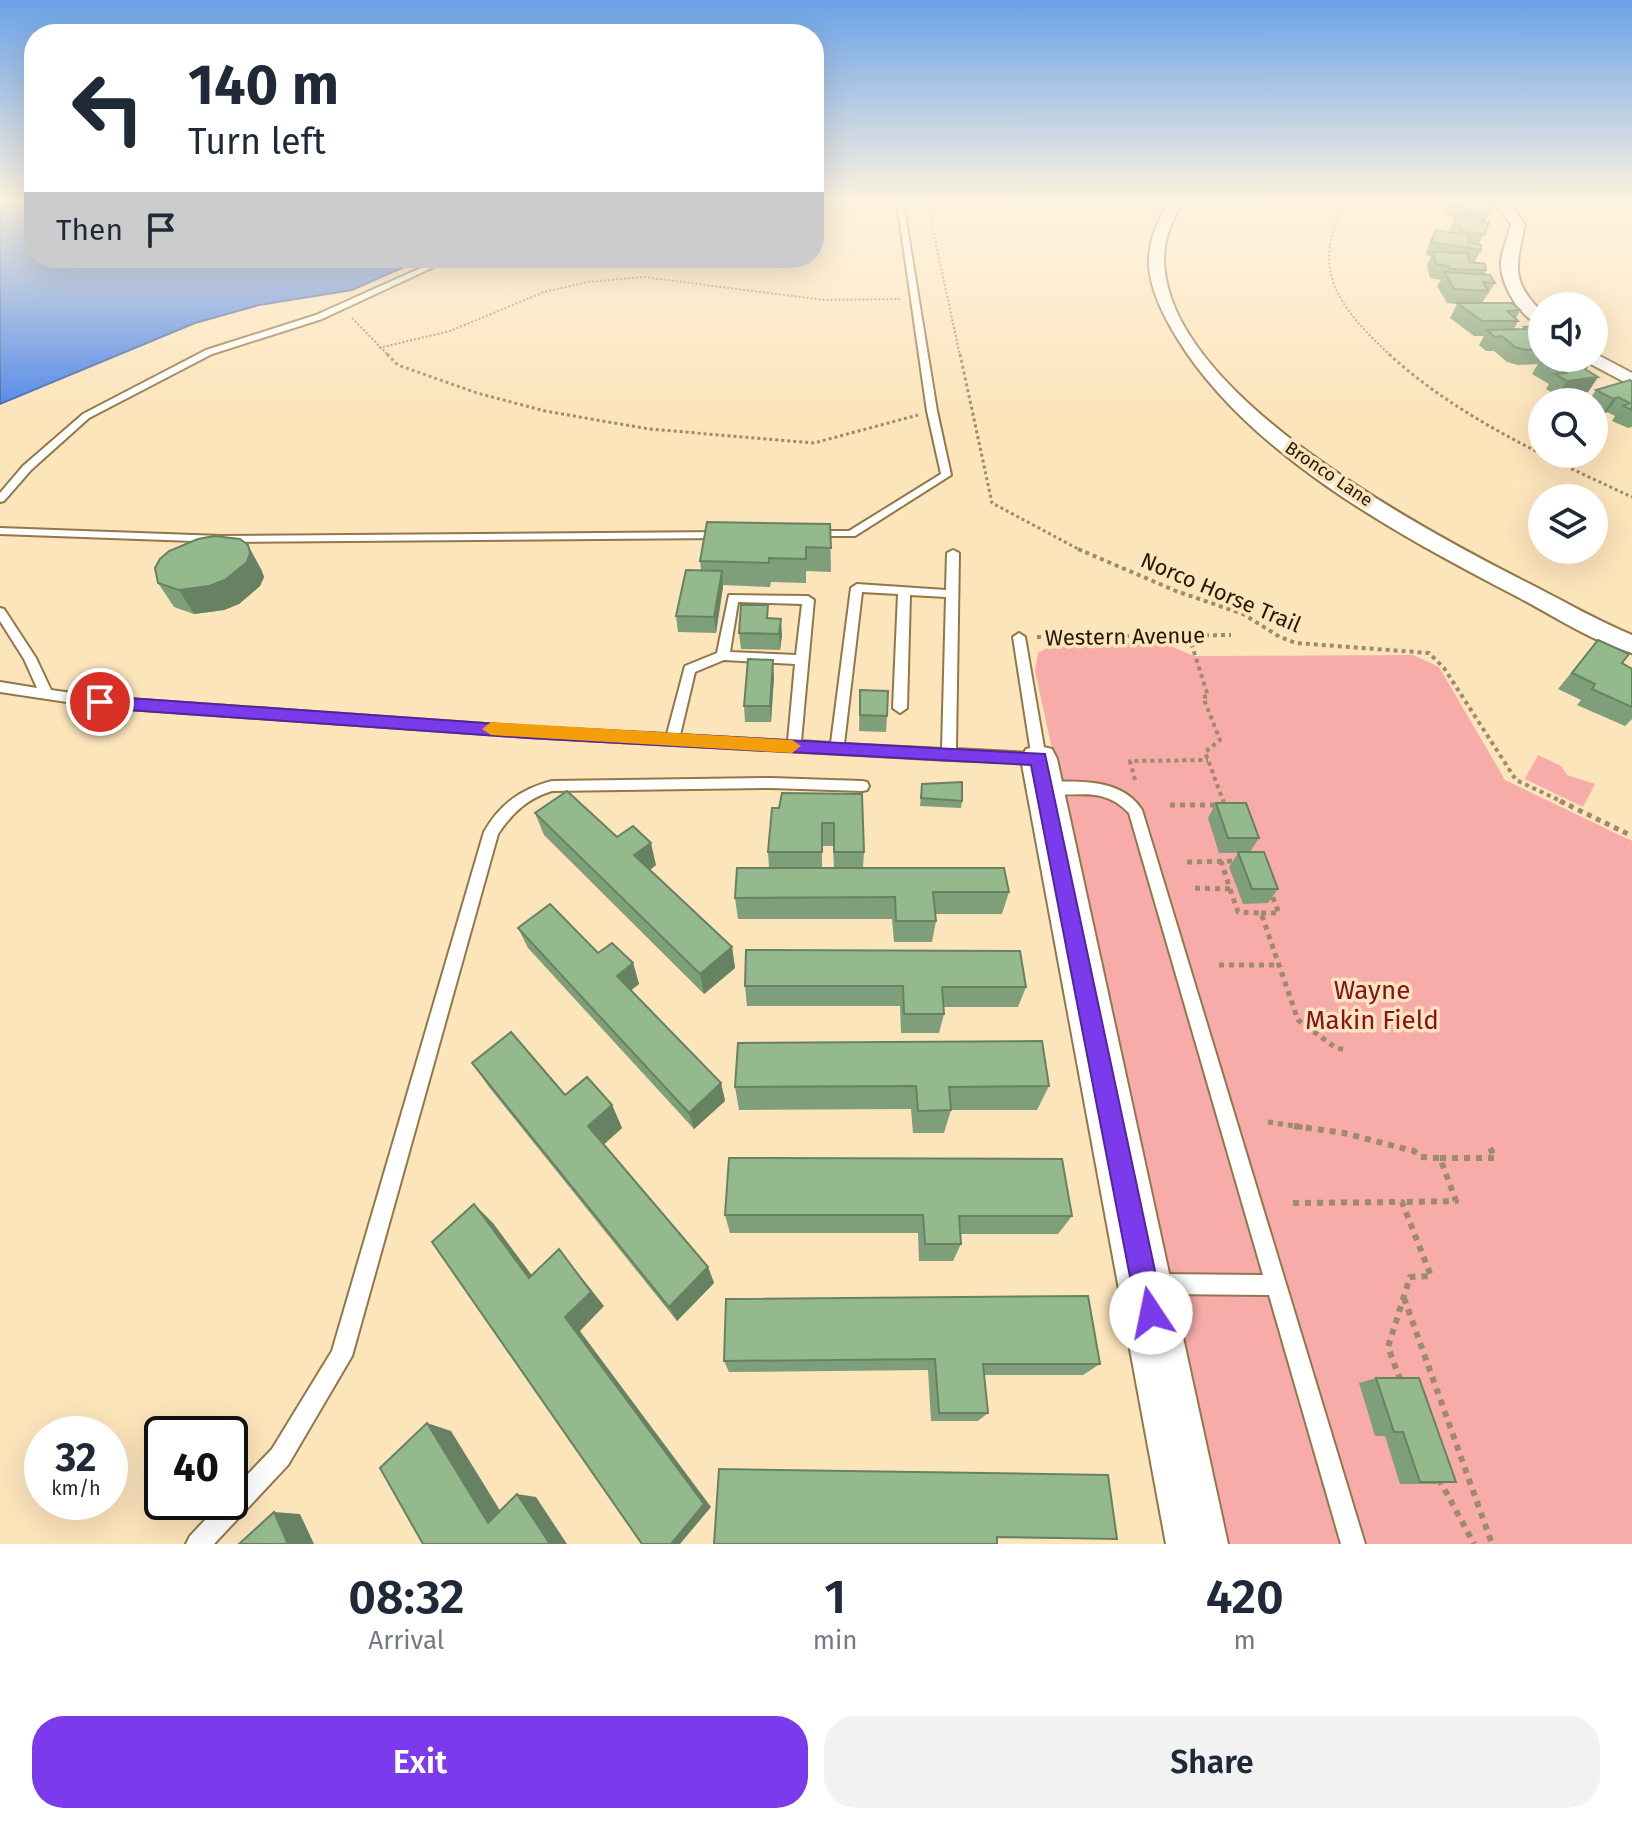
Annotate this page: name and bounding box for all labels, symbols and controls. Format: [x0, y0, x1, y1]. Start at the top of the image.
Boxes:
text: 140 m [188, 52, 339, 119]
icon: left [56, 56, 160, 160]
text: Turn left [188, 120, 326, 164]
icon: arrive [139, 208, 183, 252]
text: Then [56, 212, 123, 248]
map controls [1528, 292, 1608, 564]
button: sound [1528, 292, 1608, 372]
button: search [1528, 388, 1608, 468]
street label: Bronco Lane [1281, 437, 1377, 511]
button: layers [1528, 484, 1608, 564]
street label: Norco Horse Trail [1137, 547, 1305, 638]
street label: Western Avenue [1045, 622, 1205, 651]
pin [66, 668, 134, 736]
icon: arrive [78, 680, 122, 724]
park label: Wayne Makin Field [1305, 975, 1439, 1036]
position arrow [1109, 1271, 1193, 1355]
speed limit sign: 40 [144, 1416, 248, 1520]
text: 32 [55, 1434, 97, 1482]
text: km/h [51, 1476, 101, 1500]
text: 08:32 [348, 1568, 465, 1626]
text: 1 [824, 1568, 846, 1626]
text: 420 [1206, 1568, 1284, 1626]
text: Arrival [368, 1625, 444, 1656]
text: min [813, 1625, 858, 1656]
text: m [1234, 1625, 1256, 1656]
button: Exit [32, 1716, 808, 1808]
button: Share [824, 1716, 1600, 1808]

